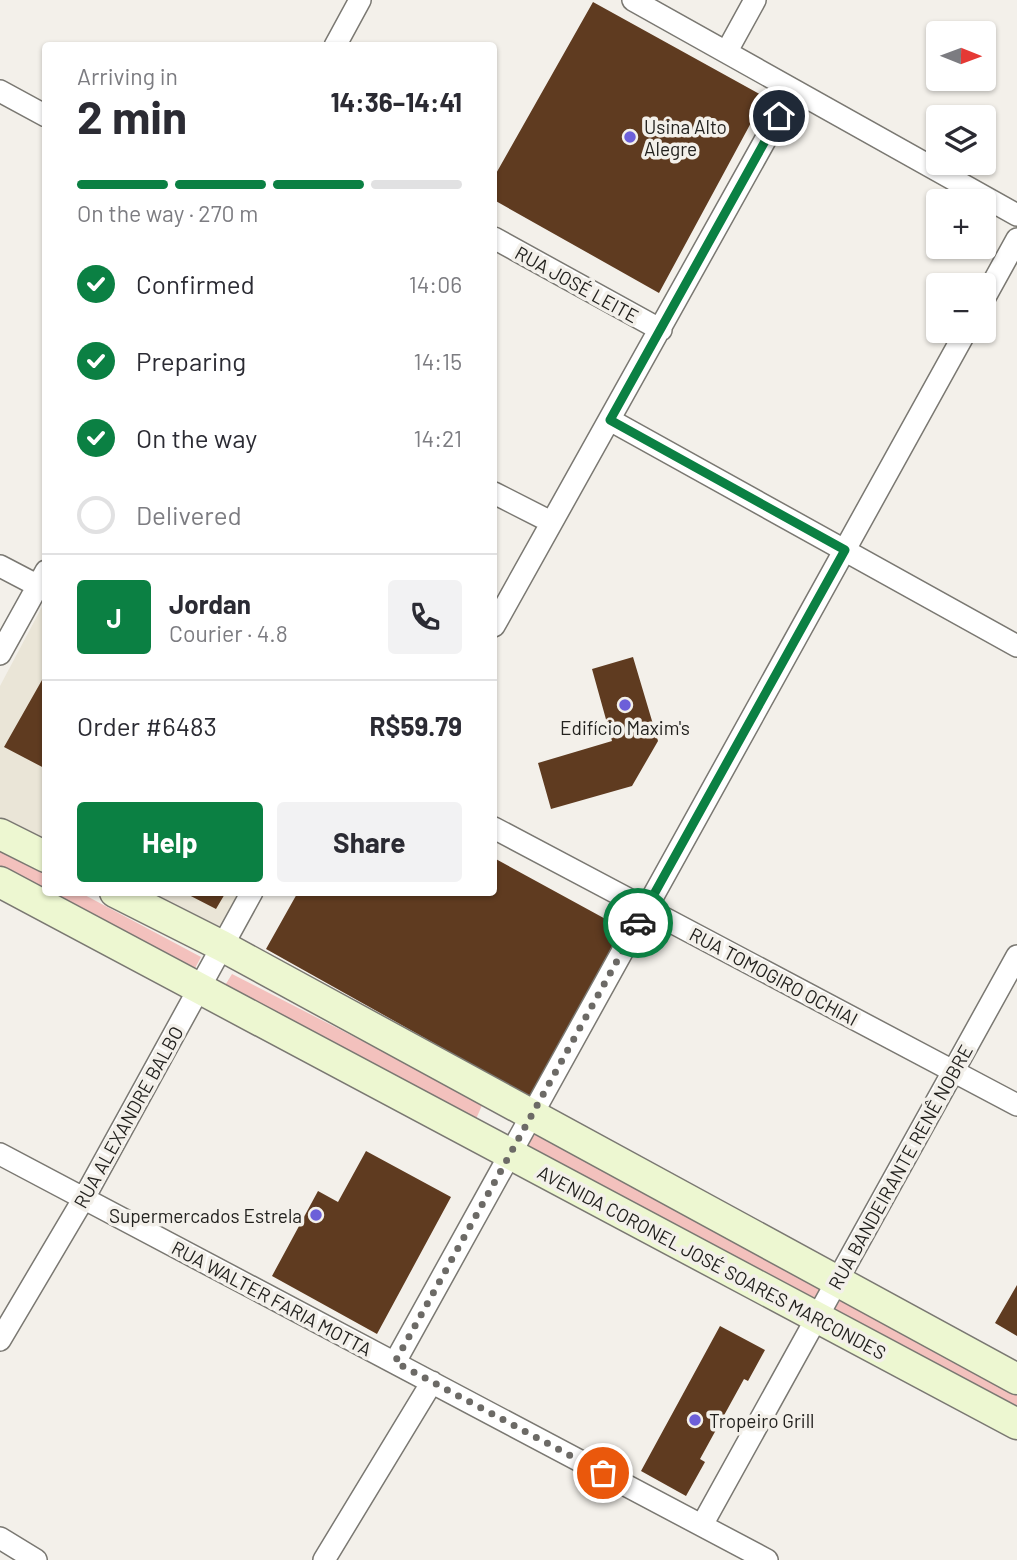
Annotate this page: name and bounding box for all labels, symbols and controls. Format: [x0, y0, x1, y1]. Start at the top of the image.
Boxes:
north arrow [926, 21, 996, 91]
map controls [926, 21, 996, 343]
text: Arriving in [77, 62, 178, 90]
text: 14:36–14:41 [330, 86, 462, 117]
pin [749, 86, 809, 146]
text: 2 min [77, 88, 187, 143]
icon: home [760, 97, 798, 135]
button: layers [926, 105, 996, 175]
place label: Usina Alto Alegre [644, 115, 727, 160]
marker: Usina Alto Alegre [622, 129, 638, 145]
button: + [926, 189, 996, 259]
text: On the way · 270 m [77, 199, 258, 227]
street label: RUA JOSÉ LEITE [511, 241, 643, 327]
icon: check [77, 265, 115, 303]
text: Confirmed [136, 268, 255, 299]
text: 14:06 [409, 270, 462, 298]
button: − [926, 273, 996, 343]
icon: check [77, 342, 115, 380]
text: Preparing [136, 345, 246, 376]
text: 14:15 [414, 347, 462, 375]
icon: check [77, 419, 115, 457]
text: On the way [136, 422, 257, 453]
text: 14:21 [413, 424, 462, 452]
text: Delivered [136, 499, 242, 530]
button: phone [388, 580, 462, 654]
text: Jordan [169, 588, 251, 619]
text: J [106, 602, 122, 633]
text: Courier · 4.8 [169, 619, 288, 647]
marker: Edifício Maxim's [617, 697, 633, 713]
text: Order #6483 [77, 710, 217, 741]
text: R$59.79 [370, 710, 462, 741]
place label: Edifício Maxim's [560, 716, 690, 739]
button: Help [77, 802, 263, 882]
button: Share [277, 802, 462, 882]
courier [603, 888, 673, 958]
icon: car [619, 904, 657, 942]
street label: RUA TOMOGIRO OCHIAI [686, 922, 862, 1030]
street label: RUA ALEXANDRE BALBO [68, 1022, 188, 1212]
street label: RUA BANDEIRANTE RENÊ NOBRE [823, 1041, 977, 1293]
street label: AVENIDA CORONEL JOSÉ SOARES MARCONDES [534, 1160, 890, 1364]
place label: Supermercados Estrela [109, 1204, 302, 1227]
marker: Supermercados Estrela [308, 1207, 324, 1223]
street label: RUA WALTER FARIA MOTTA [168, 1236, 376, 1360]
place label: Tropeiro Grill [709, 1409, 814, 1432]
marker: Tropeiro Grill [687, 1412, 703, 1428]
pin [573, 1443, 633, 1503]
icon: bag [584, 1454, 622, 1492]

